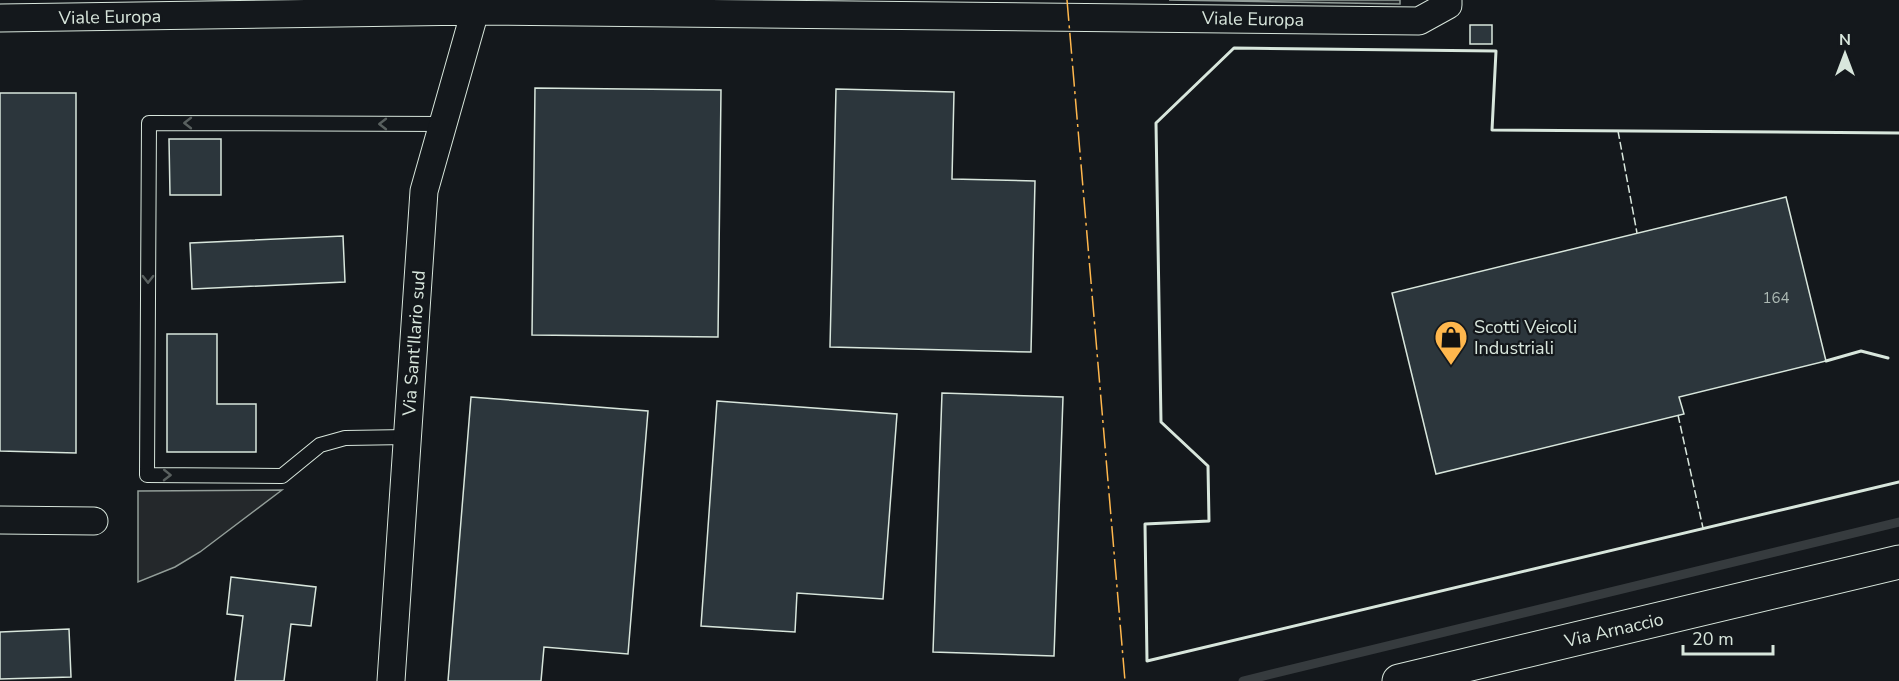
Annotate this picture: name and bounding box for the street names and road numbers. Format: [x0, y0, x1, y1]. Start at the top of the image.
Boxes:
street label: Viale Europa [58, 4, 161, 30]
street label: Viale Europa [1201, 6, 1304, 32]
street label: Via Sant'Ilario sud [397, 269, 431, 418]
street label: Via Arnaccio [1561, 607, 1666, 653]

